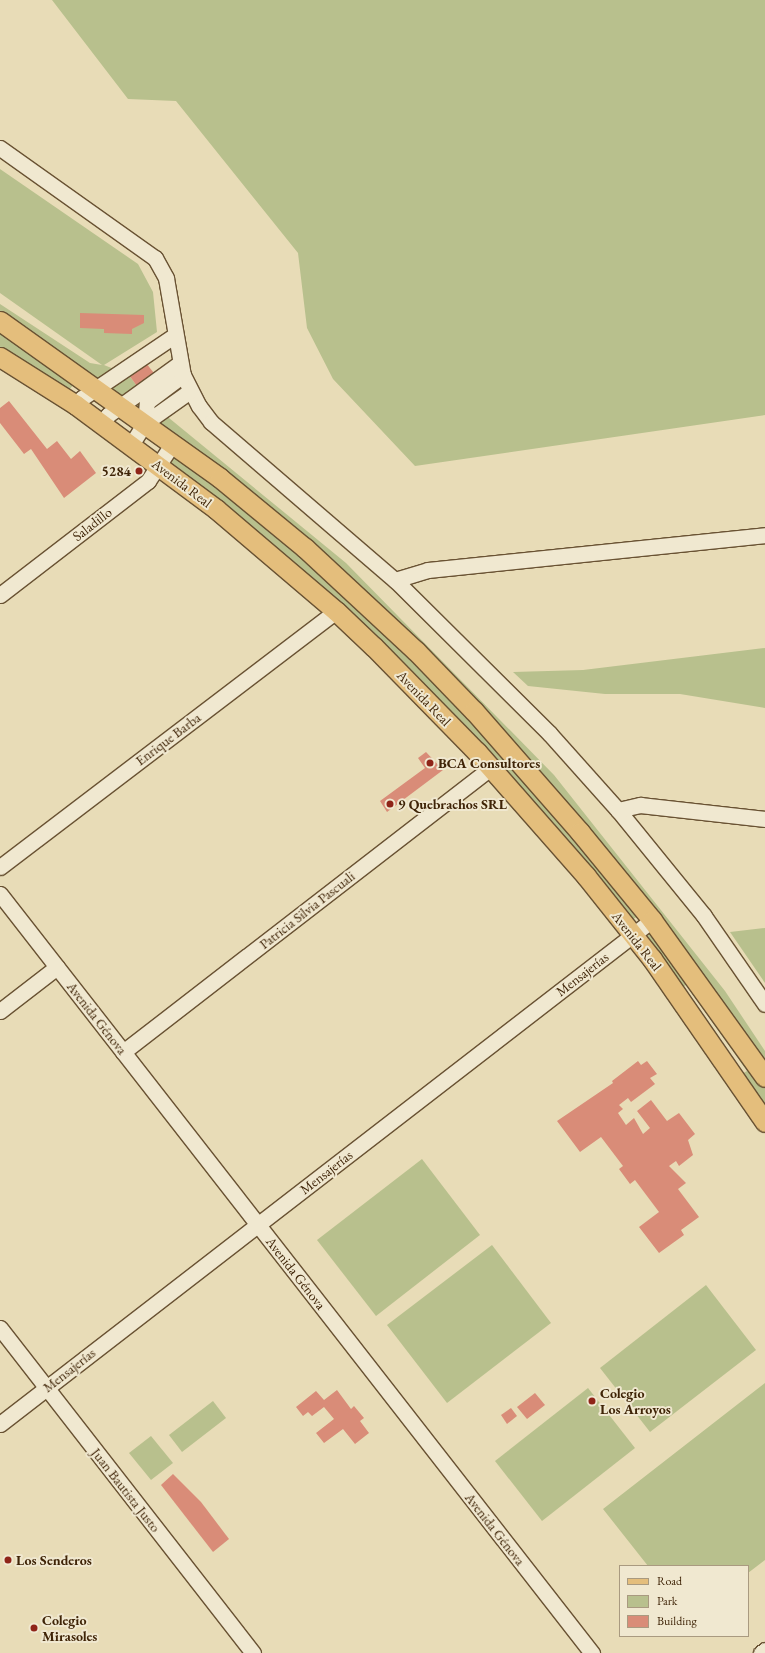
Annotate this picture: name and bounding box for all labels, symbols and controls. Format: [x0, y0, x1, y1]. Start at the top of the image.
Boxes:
street label: Avenida Real [149, 455, 215, 511]
place label: 5284 [101, 463, 131, 479]
marker: 5284 [134, 466, 144, 476]
street label: Saladillo [69, 503, 115, 545]
street label: Avenida Real [393, 667, 455, 729]
street label: Enrique Barba [132, 709, 204, 769]
place label: BCA Consultores [438, 755, 540, 771]
marker: BCA Consultores [425, 758, 435, 768]
place label: 9 Quebrachos SRL [398, 796, 507, 812]
marker: 9 Quebrachos SRL [385, 799, 395, 809]
street label: Patricia Silvia Pascuali [256, 868, 358, 952]
street label: Avenida Real [609, 908, 665, 974]
street label: Mensajerías [552, 948, 612, 1000]
street label: Avenida Génova [63, 978, 131, 1058]
street label: Mensajerías [296, 1146, 356, 1198]
street label: Avenida Génova [262, 1233, 330, 1313]
street label: Mensajerías [39, 1344, 99, 1396]
place label: Colegio Los Arroyos [600, 1385, 671, 1418]
marker: Colegio Los Arroyos [587, 1396, 597, 1406]
street label: Juan Bautista Justo [88, 1445, 164, 1535]
street label: Avenida Génova [461, 1489, 529, 1569]
place label: Los Senderos [16, 1552, 92, 1568]
marker: Los Senderos [3, 1555, 13, 1565]
legend [619, 1565, 749, 1637]
text: Road [657, 1573, 682, 1589]
text: Park [657, 1593, 677, 1609]
place label: Colegio Mirasoles [42, 1612, 97, 1644]
text: Building [657, 1613, 697, 1629]
marker: Colegio Mirasoles [29, 1623, 39, 1633]

